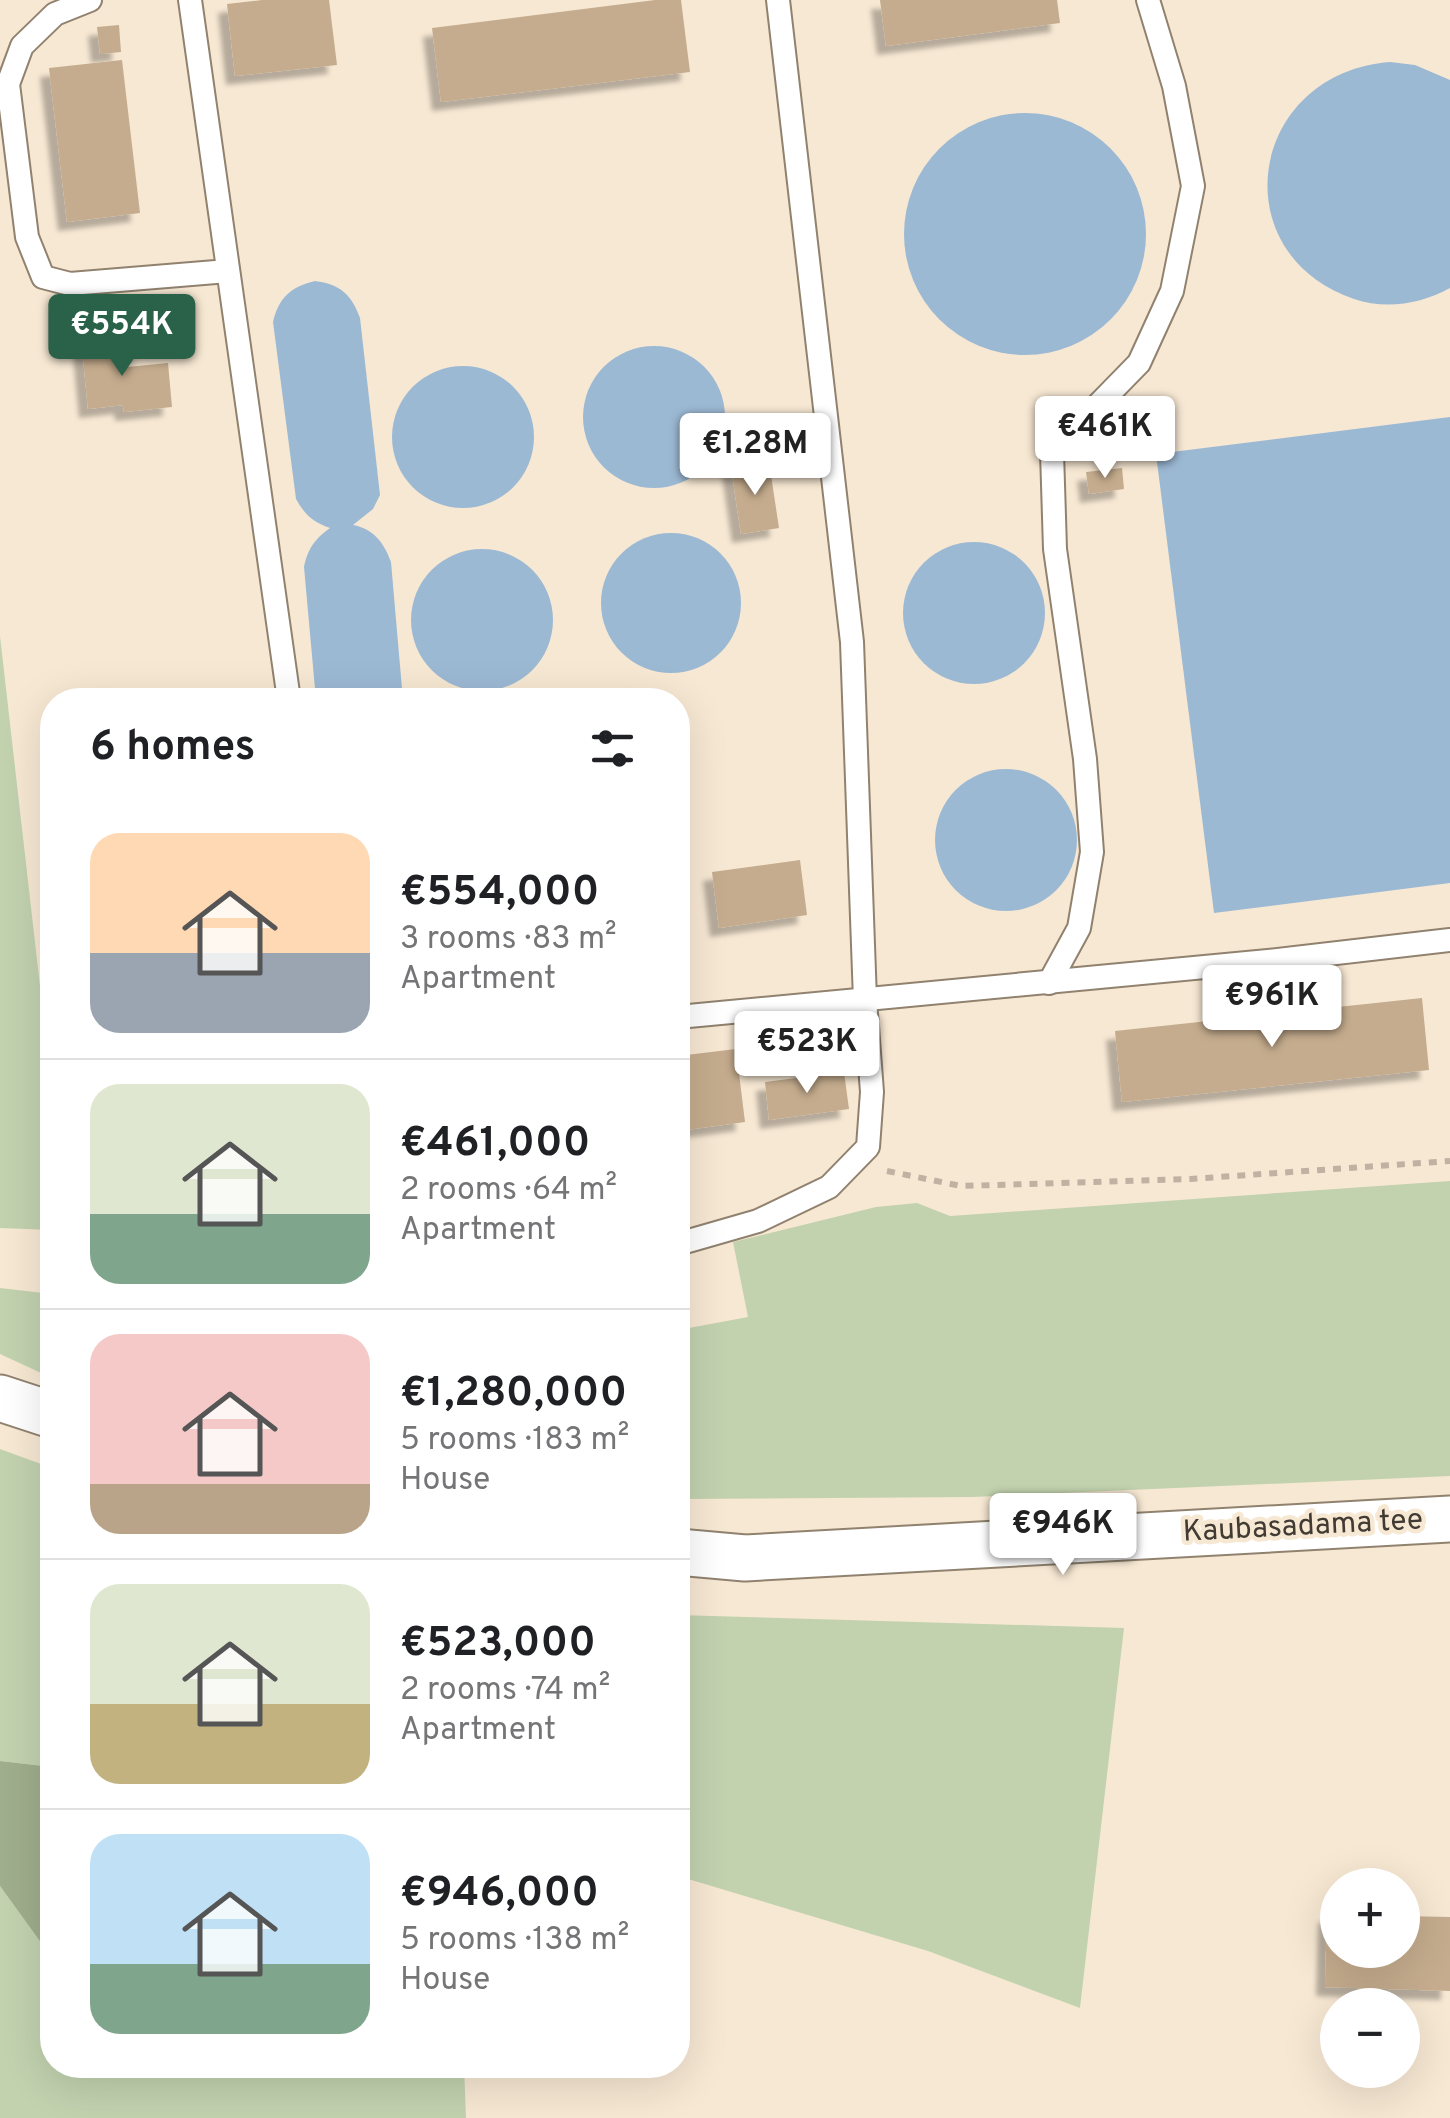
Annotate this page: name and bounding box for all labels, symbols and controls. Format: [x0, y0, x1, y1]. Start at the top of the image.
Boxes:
pin: €554K [52, 294, 192, 379]
text: €554K [70, 306, 174, 346]
pin: €461K [1035, 396, 1175, 481]
text: €461K [1057, 408, 1153, 448]
pin: €1.28M [674, 413, 836, 498]
text: €1.28M [702, 425, 808, 465]
icon: filters [585, 721, 640, 776]
text: 6 homes [90, 722, 255, 775]
text: €554,000 [400, 867, 599, 920]
icon: home [170, 873, 290, 993]
text: 3 rooms · 83 m² [400, 920, 617, 960]
text: Apartment [400, 960, 556, 1000]
pin: €961K [1202, 965, 1342, 1050]
text: €961K [1224, 977, 1320, 1017]
pin: €523K [737, 1011, 877, 1096]
text: €523K [756, 1023, 858, 1063]
text: €461,000 [400, 1118, 590, 1171]
icon: home [170, 1124, 290, 1244]
text: 2 rooms · 64 m² [400, 1171, 617, 1211]
text: Apartment [400, 1211, 556, 1251]
text: €1,280,000 [400, 1368, 627, 1421]
icon: home [170, 1374, 290, 1494]
text: 5 rooms · 183 m² [400, 1421, 629, 1461]
text: House [400, 1461, 490, 1501]
pin: €946K [993, 1493, 1133, 1578]
street label: Kaubasadama tee [1182, 1502, 1424, 1552]
text: €946K [1012, 1505, 1114, 1545]
text: €523,000 [400, 1618, 596, 1671]
icon: home [170, 1624, 290, 1744]
text: 2 rooms · 74 m² [400, 1671, 610, 1711]
text: Apartment [400, 1711, 556, 1751]
text: €946,000 [400, 1868, 599, 1921]
map controls [1320, 1868, 1420, 2088]
button: + [1320, 1868, 1420, 1968]
icon: home [170, 1874, 290, 1994]
text: 5 rooms · 138 m² [400, 1921, 629, 1961]
text: House [400, 1961, 490, 2001]
button: − [1320, 1988, 1420, 2088]

